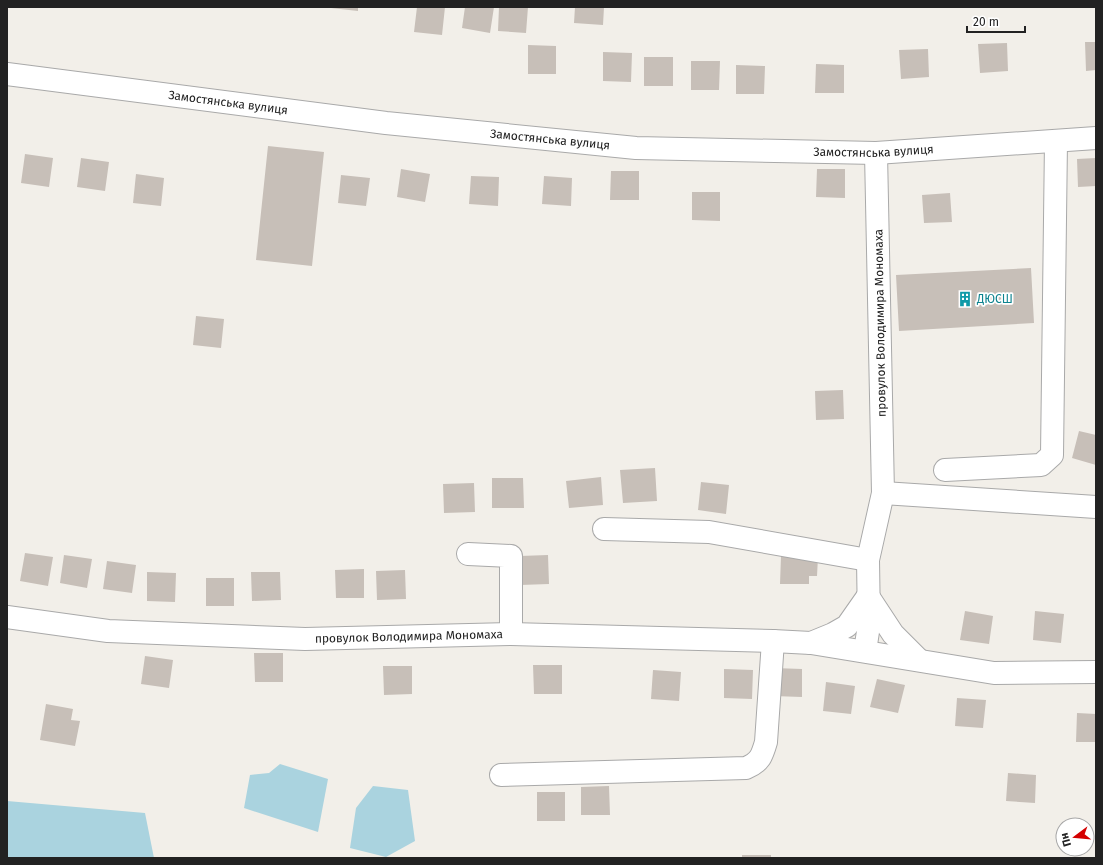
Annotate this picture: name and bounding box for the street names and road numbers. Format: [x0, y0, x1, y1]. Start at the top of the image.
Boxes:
street label: Замостянська вулиця [168, 88, 289, 117]
street label: Замостянська вулиця [489, 126, 611, 152]
street label: Замостянська вулиця [813, 142, 934, 160]
street label: провулок Володимира Мономаха [871, 229, 889, 417]
street label: провулок Володимира Мономаха [315, 627, 503, 646]

